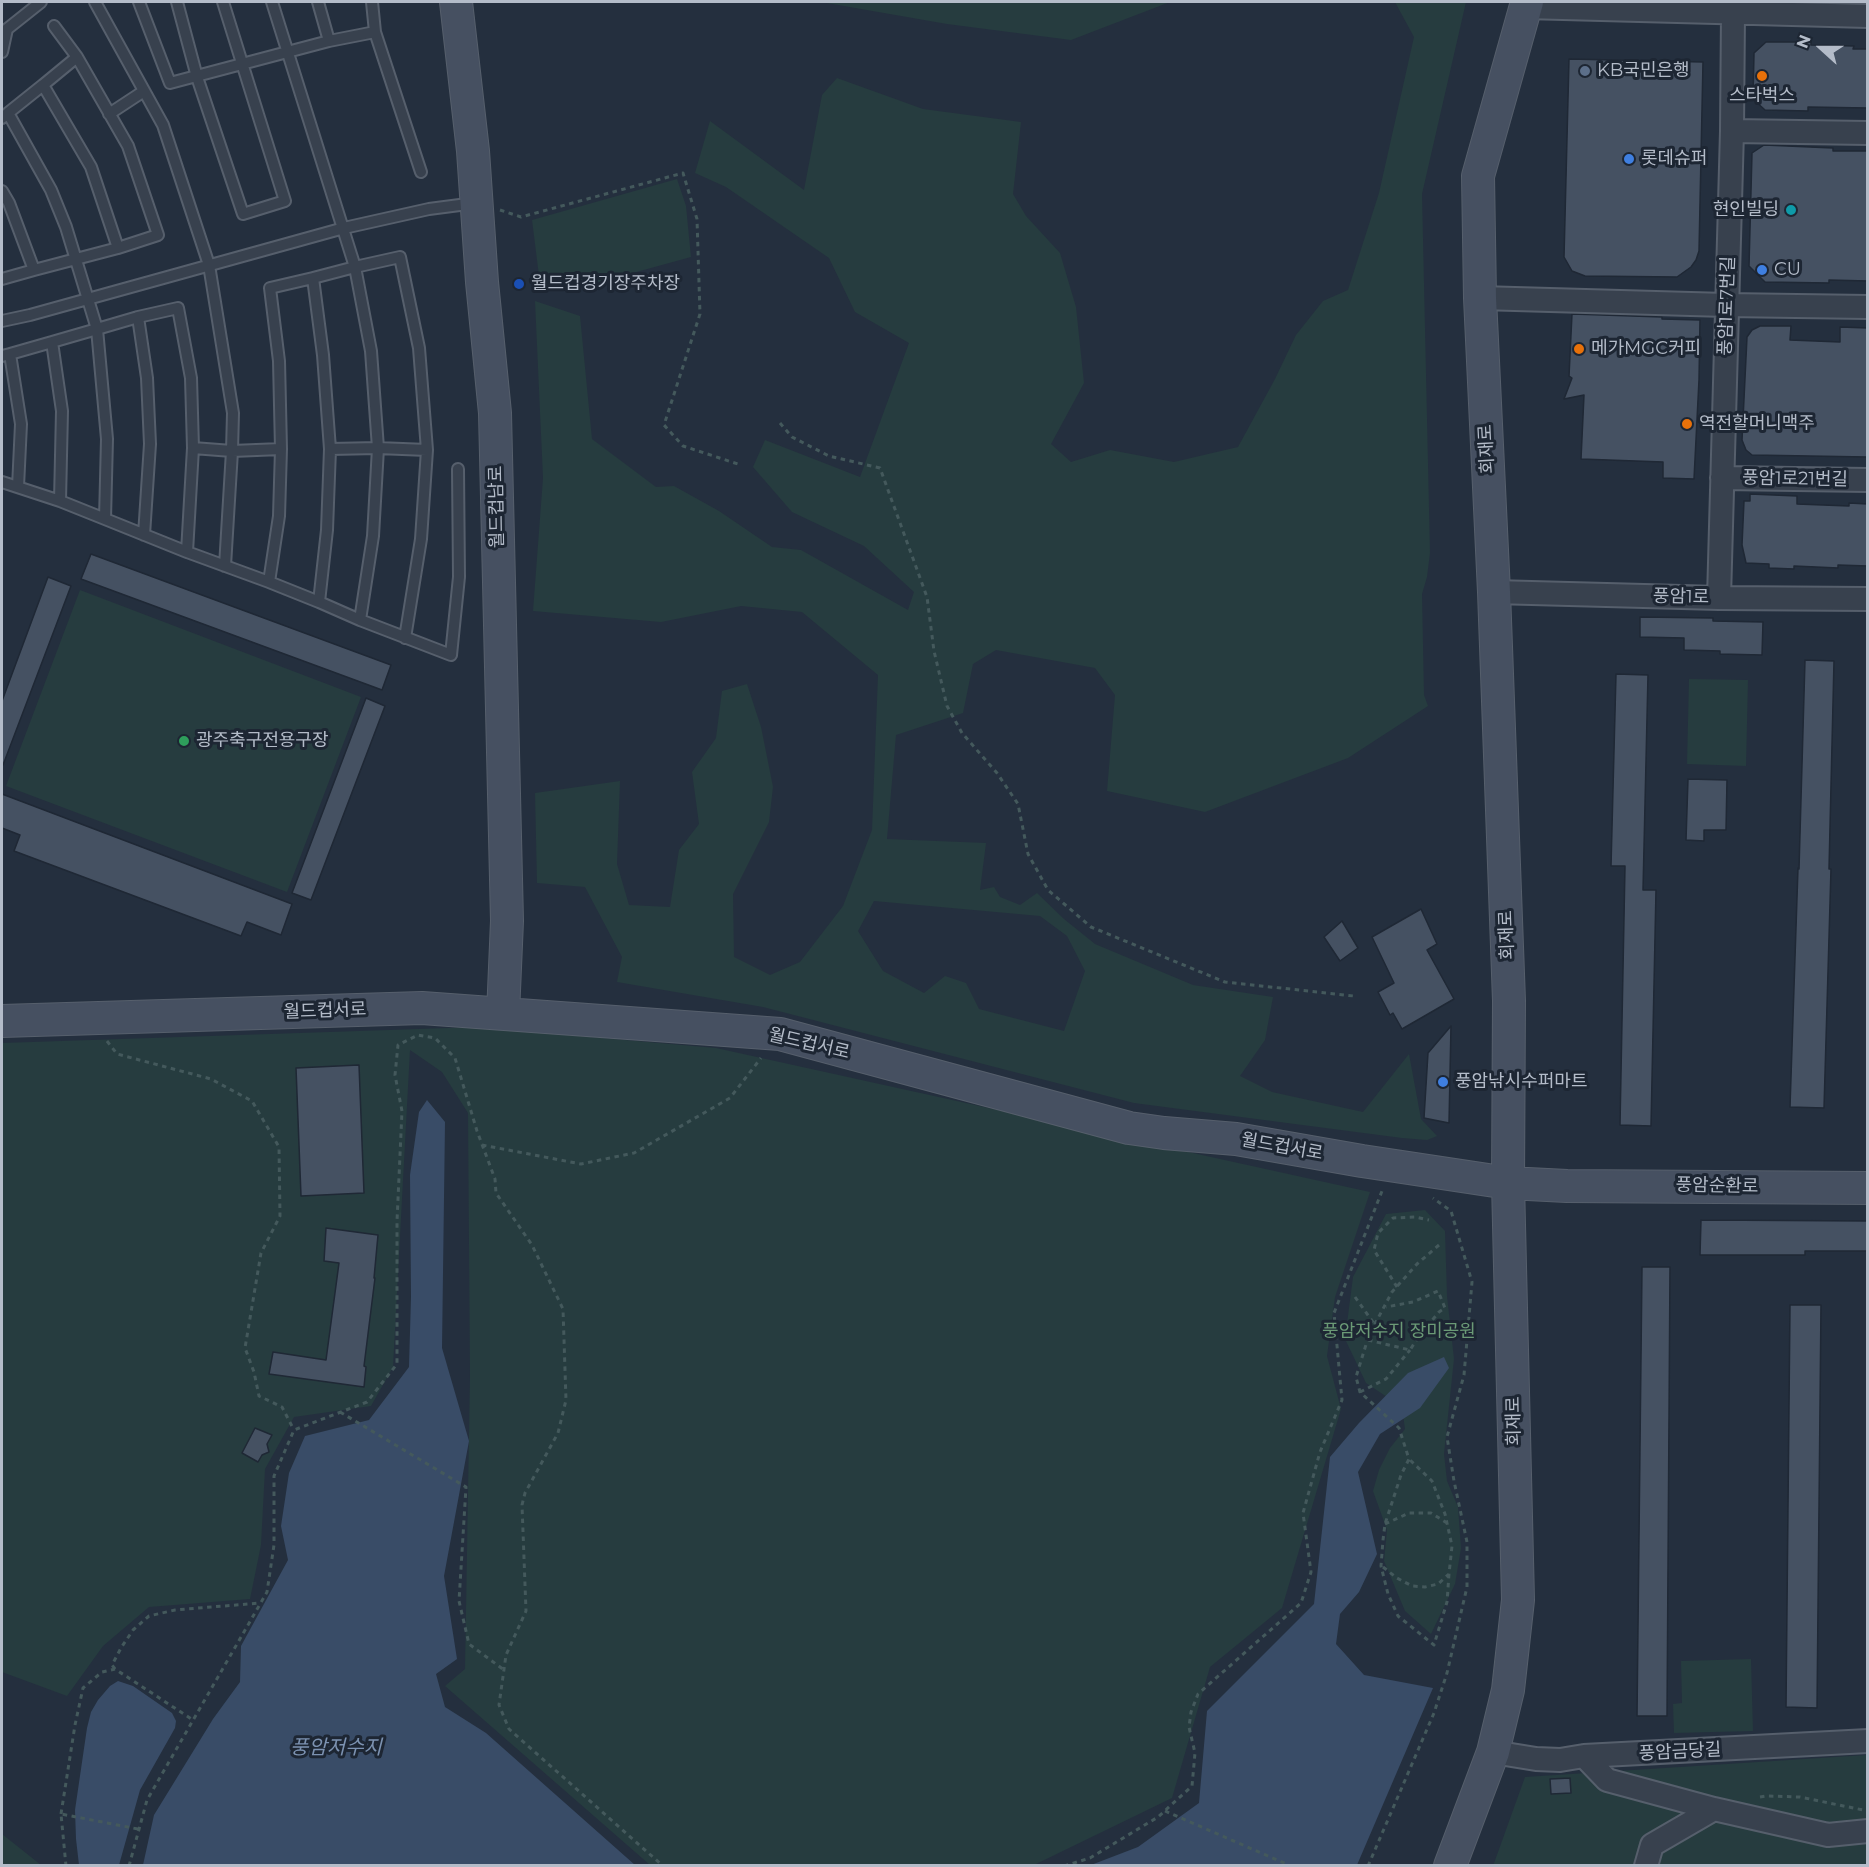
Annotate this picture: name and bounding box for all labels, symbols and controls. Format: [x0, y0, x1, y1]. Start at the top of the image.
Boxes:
north arrow [1791, 18, 1851, 78]
text: N [1793, 32, 1815, 51]
place label: KB국민은행 [1597, 60, 1690, 82]
marker: KB국민은행 [1578, 64, 1592, 78]
marker: 스타벅스 [1755, 69, 1769, 83]
place label: 스타벅스 [1729, 85, 1795, 107]
place label: 롯데슈퍼 [1641, 148, 1707, 170]
marker: 롯데슈퍼 [1622, 152, 1636, 166]
place label: 현인빌딩 [1713, 199, 1779, 221]
marker: 현인빌딩 [1784, 203, 1798, 217]
street label: 풍암1로7번길 [1714, 256, 1740, 356]
place label: CU [1774, 259, 1801, 281]
marker: CU [1755, 263, 1769, 277]
place label: 월드컵경기장주차장 [531, 273, 680, 295]
marker: 월드컵경기장주차장 [512, 277, 526, 291]
place label: 메가MGC커피 [1591, 338, 1701, 360]
marker: 메가MGC커피 [1572, 342, 1586, 356]
place label: 역전할머니맥주 [1699, 413, 1815, 435]
marker: 역전할머니맥주 [1680, 417, 1694, 431]
street label: 회재로 [1475, 424, 1499, 474]
street label: 월드컵남로 [485, 465, 509, 549]
street label: 풍암1로21번길 [1742, 467, 1848, 491]
street label: 풍암1로 [1653, 586, 1709, 608]
place label: 광주축구전용구장 [196, 730, 328, 752]
marker: 광주축구전용구장 [177, 734, 191, 748]
street label: 회재로 [1495, 910, 1519, 960]
street label: 월드컵서로 [283, 999, 367, 1023]
street label: 월드컵서로 [766, 1024, 852, 1064]
place label: 풍암낚시수퍼마트 [1455, 1071, 1587, 1093]
marker: 풍암낚시수퍼마트 [1436, 1075, 1450, 1089]
street label: 월드컵서로 [1239, 1129, 1325, 1165]
street label: 풍암순환로 [1675, 1174, 1759, 1198]
park label: 풍암저수지 장미공원 [1322, 1321, 1476, 1343]
street label: 회재로 [1503, 1396, 1525, 1446]
water label: 풍암저수지 [290, 1736, 382, 1760]
street label: 풍암금당길 [1638, 1739, 1722, 1765]

